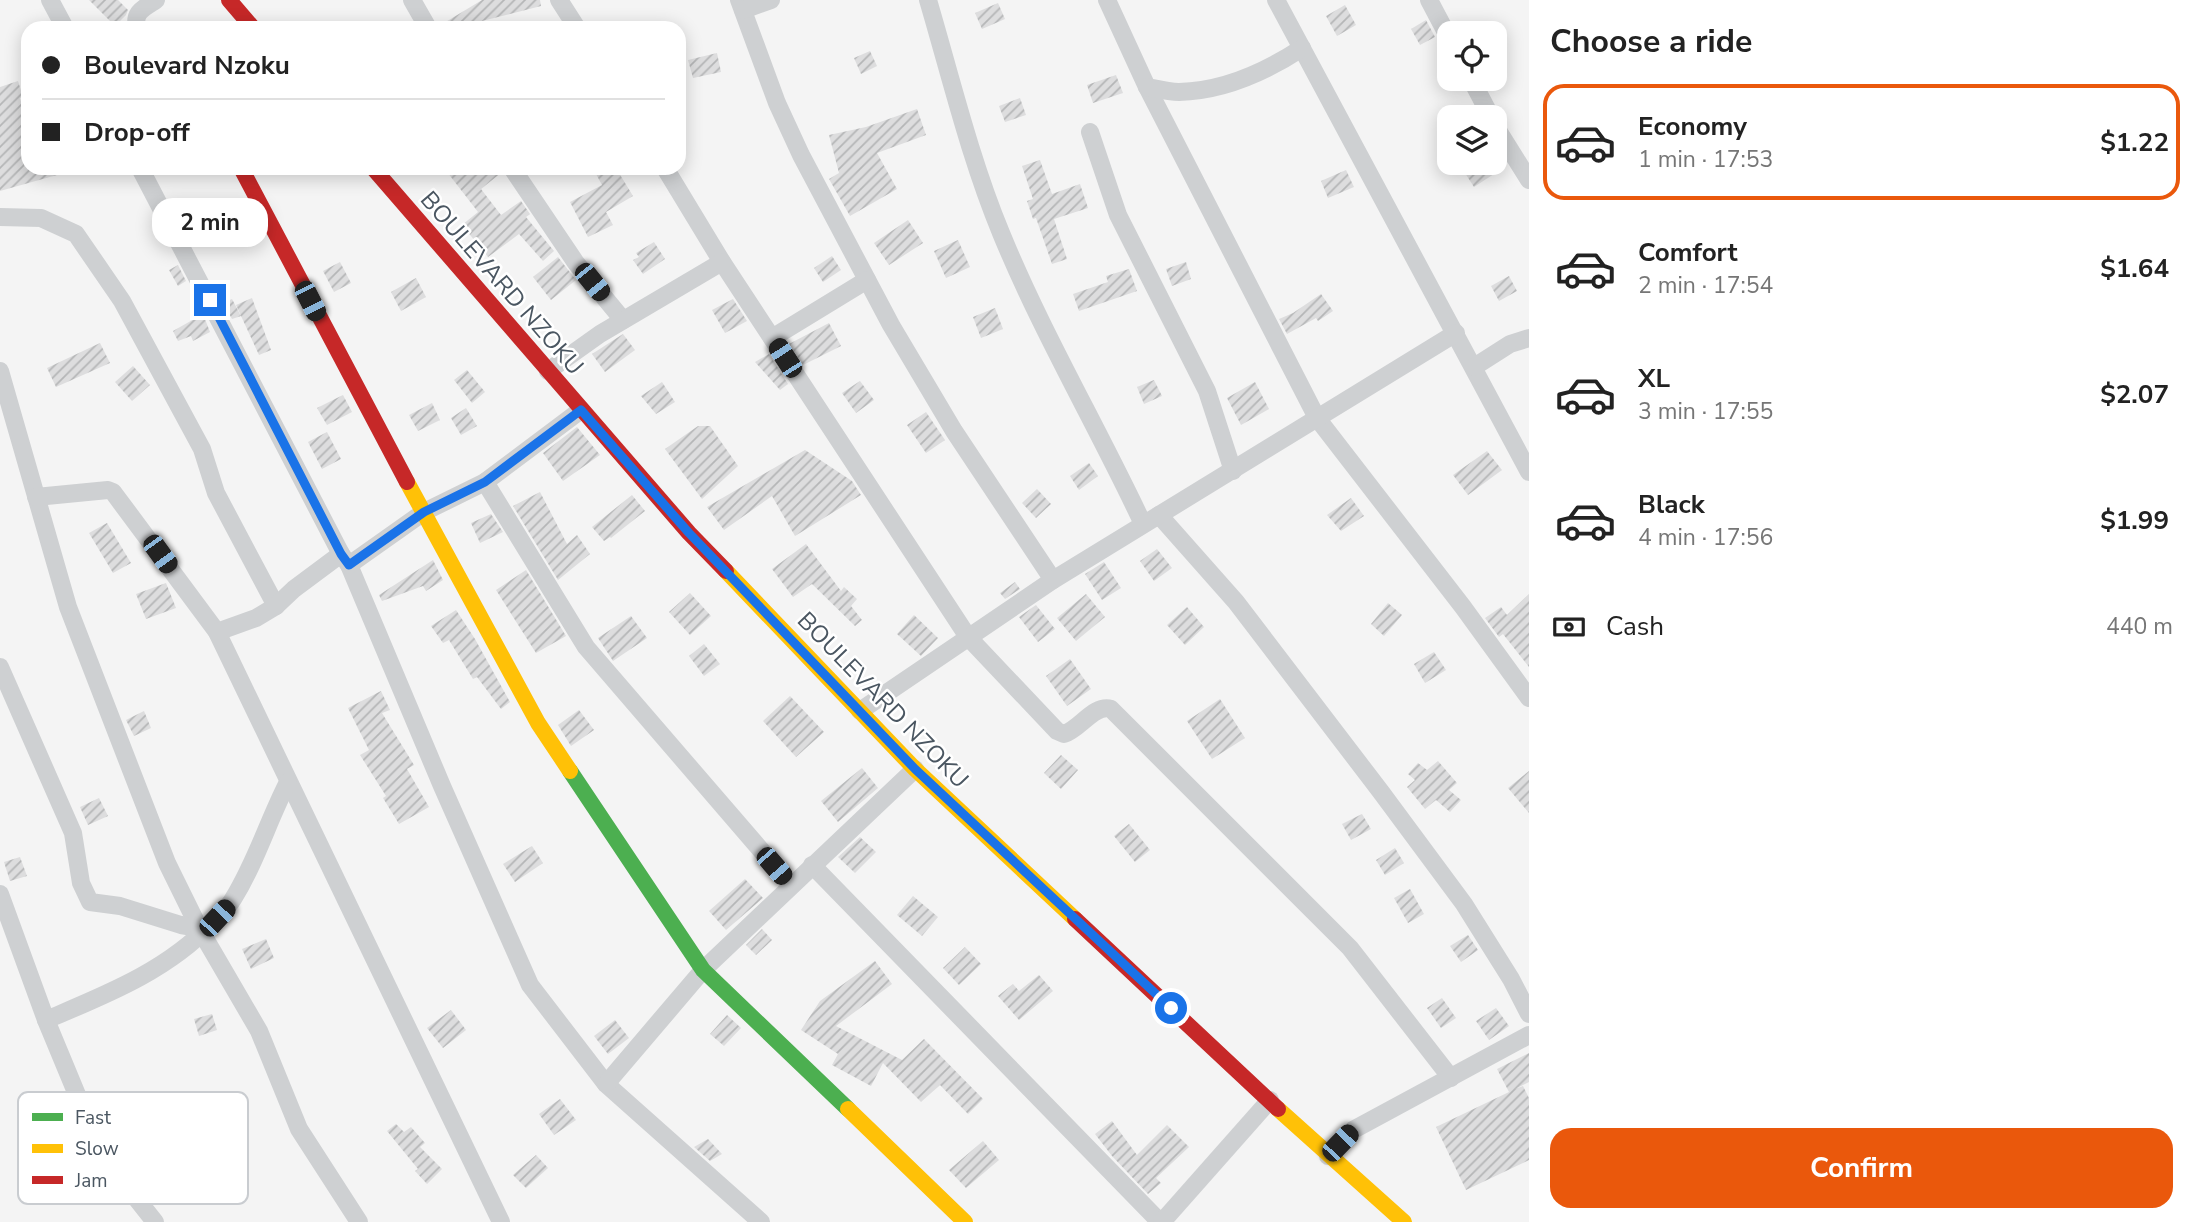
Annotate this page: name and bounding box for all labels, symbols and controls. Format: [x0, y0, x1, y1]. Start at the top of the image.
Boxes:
text: Choose a ride [1550, 20, 1752, 63]
map controls [1437, 21, 1507, 175]
button: locate [1437, 21, 1507, 91]
text: Boulevard Nzoku [84, 48, 290, 83]
button: layers [1437, 105, 1507, 175]
text: Economy [1638, 109, 1747, 144]
icon: car [1554, 111, 1617, 174]
text: Drop-off [84, 115, 190, 150]
text: $1.22 [2100, 125, 2169, 160]
text: 1 min · 17:53 [1638, 144, 1773, 175]
street label: BOULEVARD NZOKU [413, 184, 591, 382]
callout: 2 min [152, 198, 268, 247]
text: 2 min [180, 207, 240, 238]
text: Comfort [1638, 235, 1738, 270]
icon: car [1554, 237, 1617, 300]
text: $1.64 [2100, 251, 2169, 286]
car [571, 259, 614, 305]
text: 2 min · 17:54 [1638, 270, 1773, 301]
car [292, 278, 329, 324]
route end [194, 284, 226, 316]
car [765, 335, 806, 381]
text: XL [1638, 361, 1670, 396]
icon: car [1554, 363, 1617, 426]
text: $2.07 [2100, 377, 2169, 412]
text: 3 min · 17:55 [1638, 396, 1773, 427]
text: Black [1638, 487, 1705, 522]
icon: car [1554, 489, 1617, 552]
text: $1.99 [2100, 503, 2169, 538]
text: 4 min · 17:56 [1638, 522, 1773, 553]
car [140, 531, 181, 577]
street label: BOULEVARD NZOKU [790, 605, 976, 795]
icon: cash [1550, 608, 1588, 646]
text: Cash [1606, 609, 1664, 644]
text: 440 m [2106, 611, 2173, 642]
car [753, 843, 796, 889]
car [195, 895, 240, 941]
route start [1155, 992, 1187, 1024]
legend [18, 1092, 248, 1204]
text: Fast [75, 1105, 111, 1131]
car [1318, 1121, 1363, 1165]
button: Confirm [1550, 1128, 2173, 1208]
text: Slow [75, 1136, 119, 1162]
text: Jam [74, 1168, 108, 1194]

